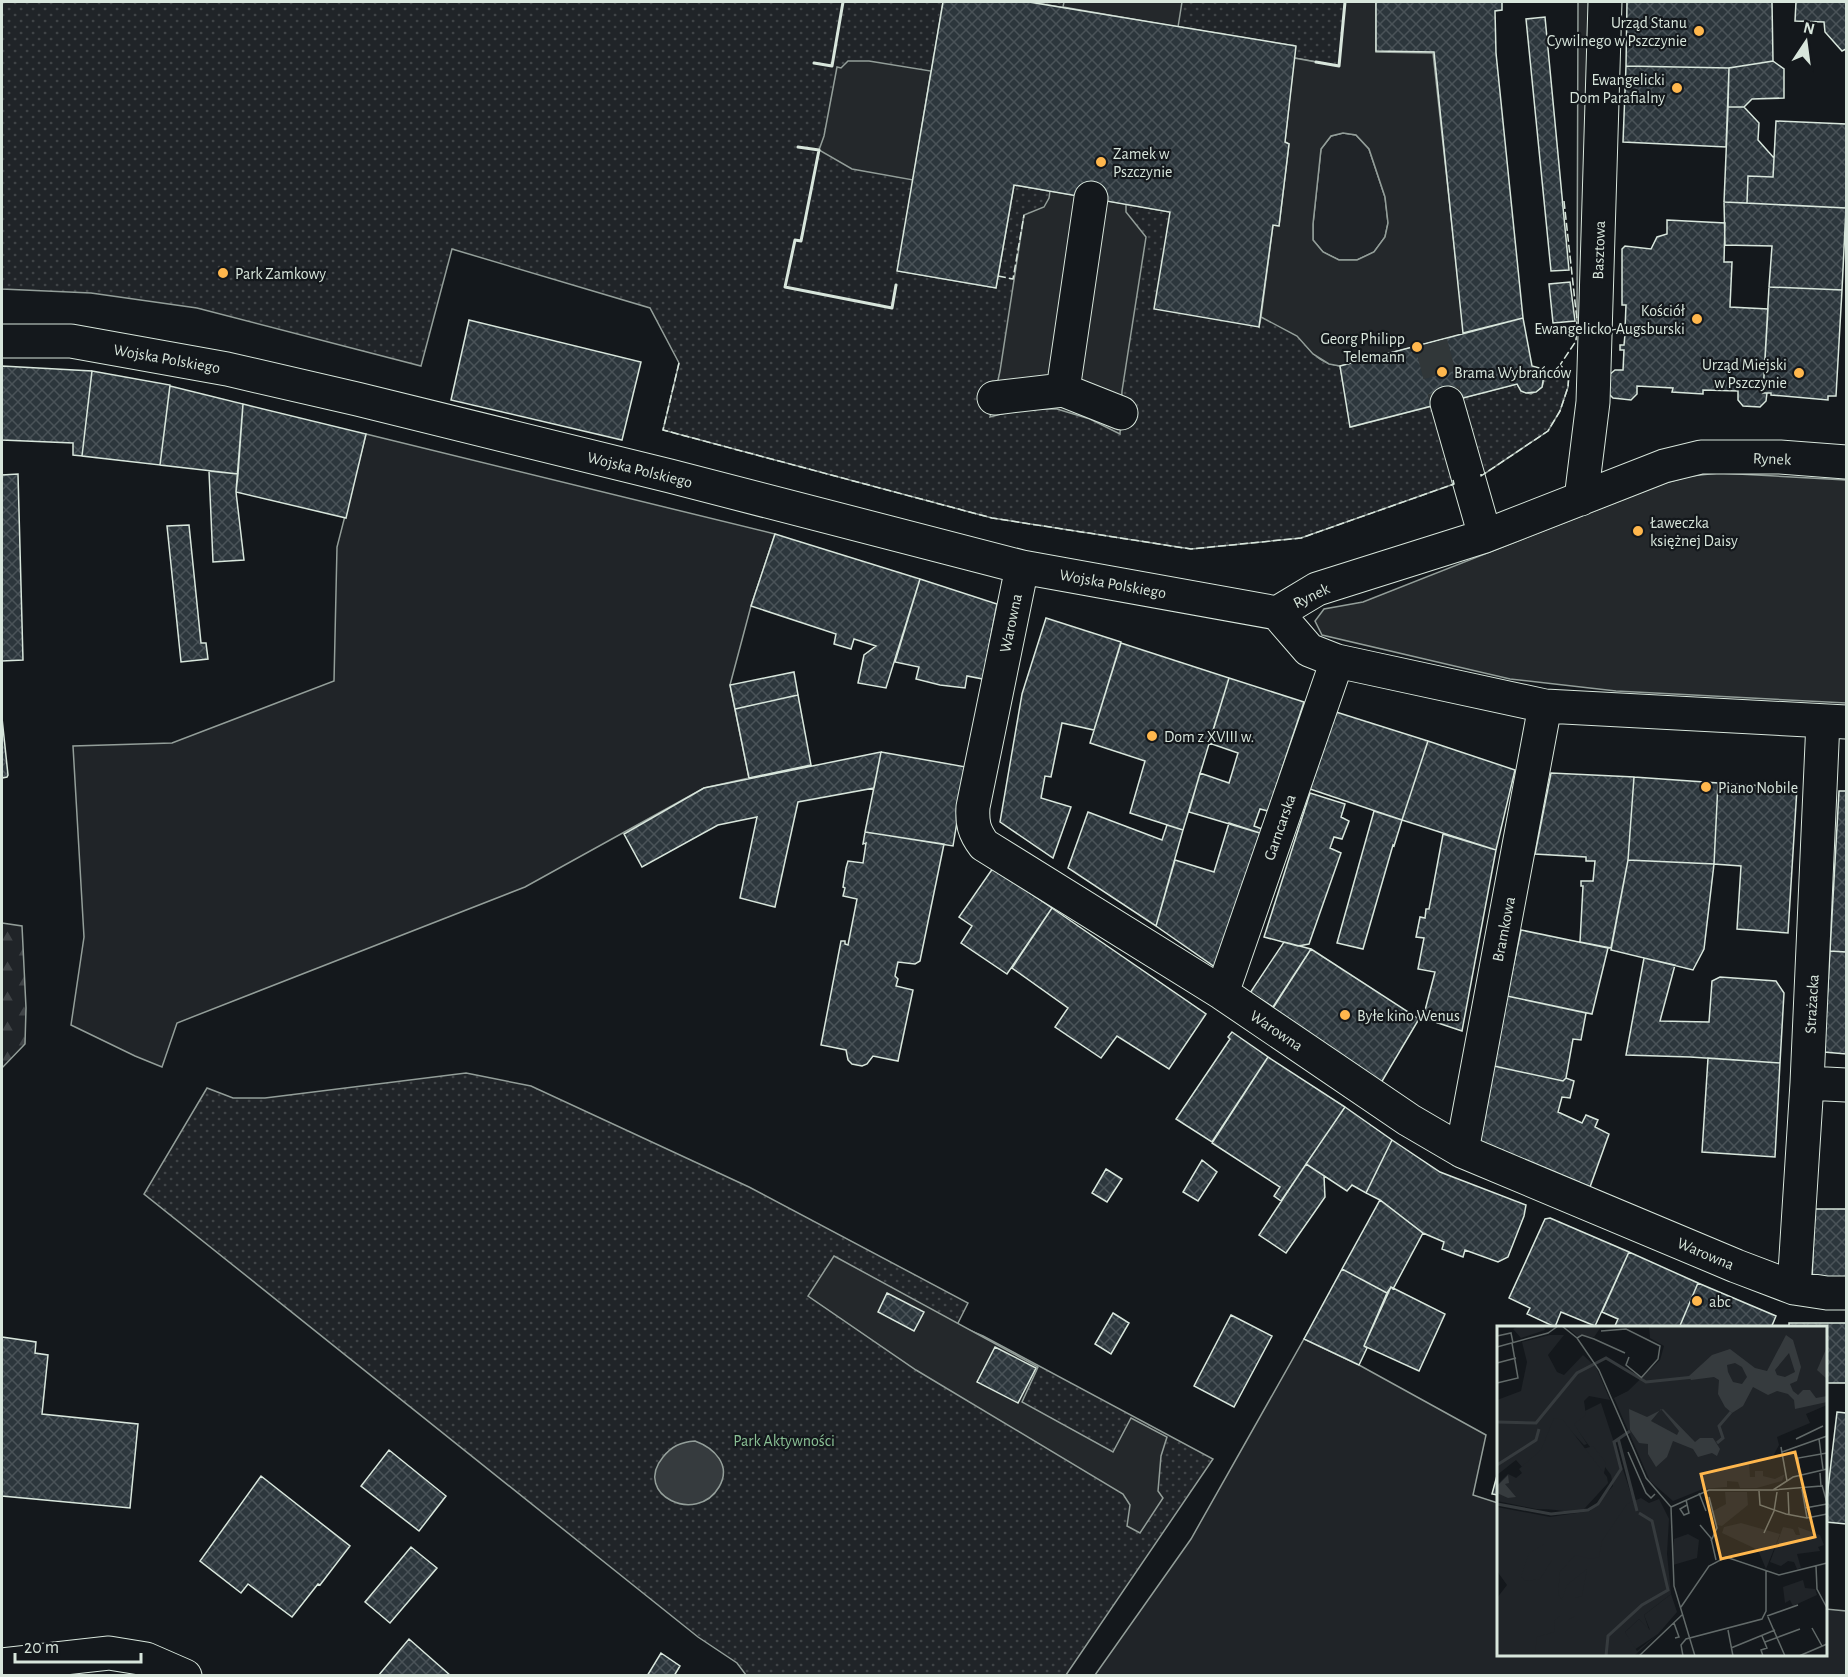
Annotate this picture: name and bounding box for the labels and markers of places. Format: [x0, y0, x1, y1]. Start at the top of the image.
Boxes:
place label: Urząd Stanu Cywilnego w Pszczynie [1547, 15, 1687, 50]
marker: Urząd Stanu Cywilnego w Pszczynie [1692, 24, 1706, 38]
place label: Ewangelicki Dom Parafialny [1569, 72, 1665, 107]
marker: Ewangelicki Dom Parafialny [1670, 81, 1684, 95]
place label: Zamek w Pszczynie [1113, 146, 1172, 181]
marker: Zamek w Pszczynie [1094, 155, 1108, 169]
marker: Park Zamkowy [216, 266, 230, 280]
place label: Park Zamkowy [235, 266, 326, 283]
place label: Kościół Ewangelicko-Augsburski [1534, 303, 1686, 337]
marker: Kościół Ewangelicko-Augsburski [1690, 312, 1704, 326]
place label: Georg Philipp Telemann [1320, 331, 1405, 365]
marker: Georg Philipp Telemann [1410, 340, 1424, 354]
place label: Urząd Miejski w Pszczynie [1702, 357, 1787, 392]
marker: Brama Wybrańców [1435, 365, 1449, 379]
place label: Brama Wybrańców [1454, 365, 1572, 382]
marker: Urząd Miejski w Pszczynie [1792, 366, 1806, 380]
place label: Ławeczka księżnej Daisy [1650, 515, 1738, 550]
marker: Ławeczka księżnej Daisy [1631, 524, 1645, 538]
marker: Dom z XVIII w. [1145, 729, 1159, 743]
place label: Dom z XVIII w. [1164, 729, 1254, 745]
marker: Piano Nobile [1699, 780, 1713, 794]
place label: Piano Nobile [1718, 780, 1798, 796]
marker: Byłe kino Wenus [1338, 1008, 1352, 1022]
place label: Byłe kino Wenus [1357, 1008, 1460, 1025]
marker: abc [1690, 1294, 1704, 1308]
place label: abc [1709, 1294, 1731, 1310]

